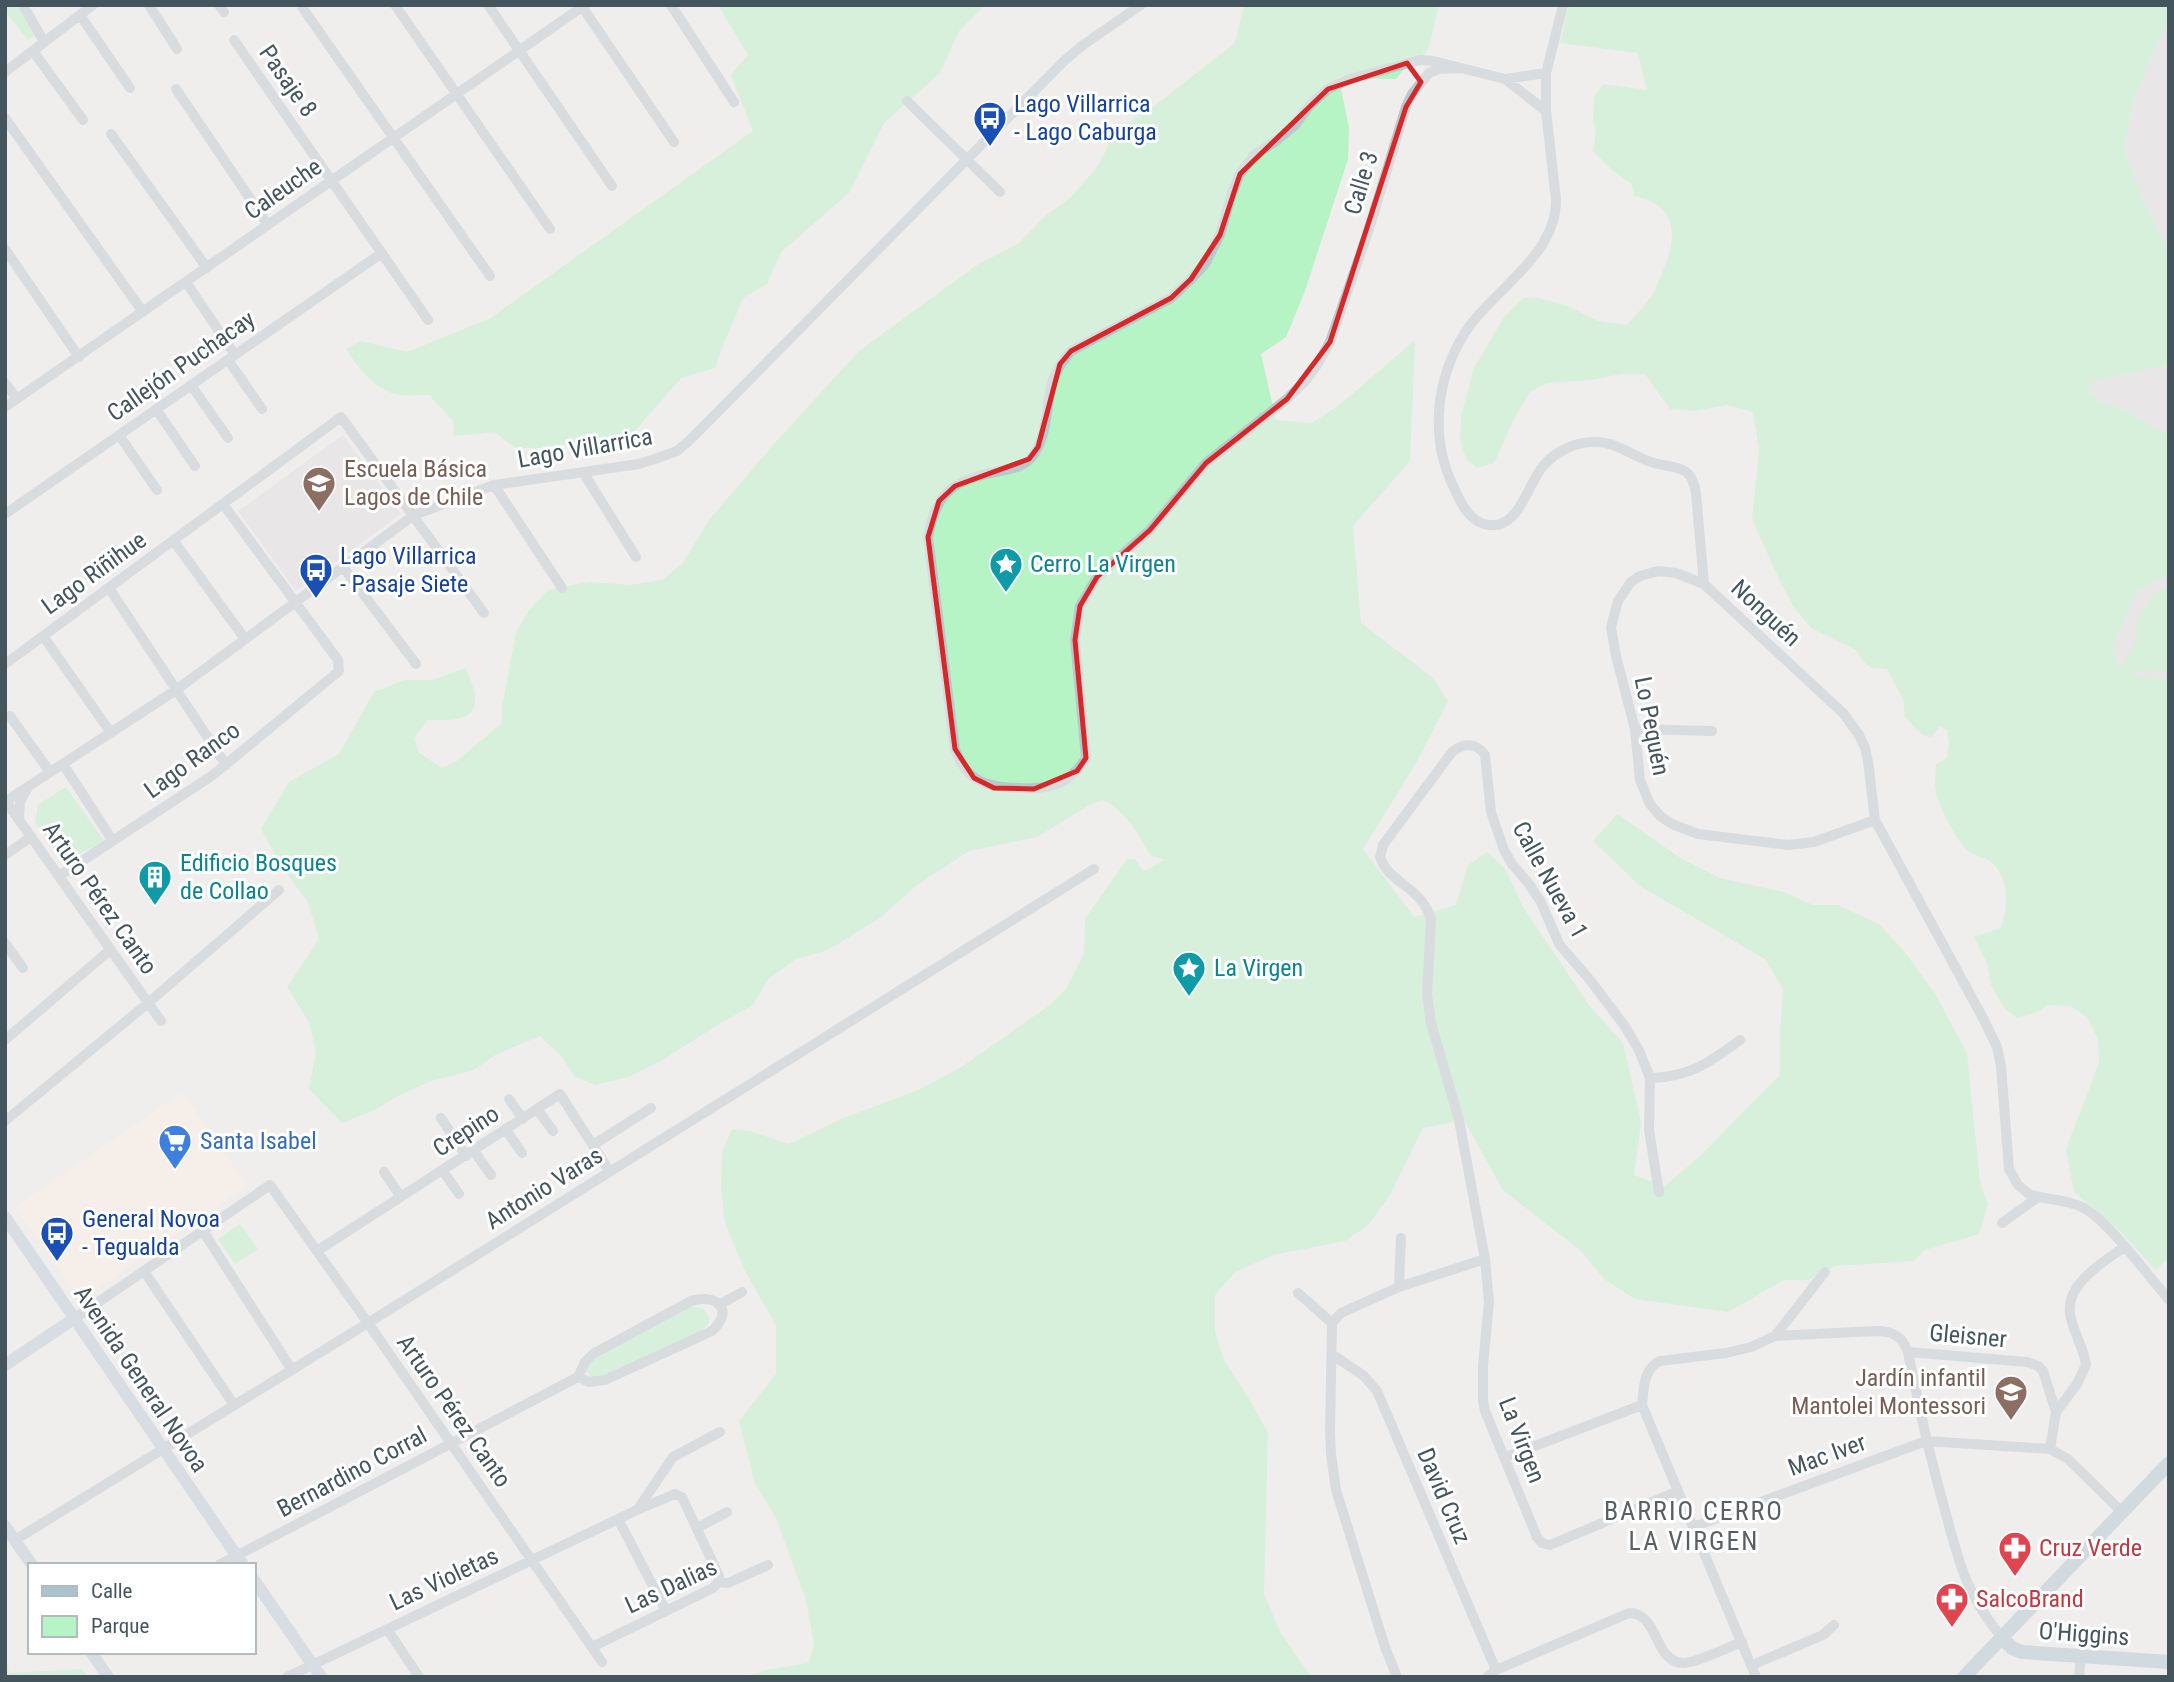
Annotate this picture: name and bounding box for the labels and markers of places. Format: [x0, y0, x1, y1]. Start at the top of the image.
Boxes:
place label: Lago Villarrica - Lago Caburga [1014, 90, 1157, 146]
bus stop icon: Lago Villarrica - Lago Caburga [971, 99, 1009, 148]
place label: Escuela Básica Lagos de Chile [344, 455, 487, 511]
school or university icon: Escuela Básica Lagos de Chile [300, 464, 338, 513]
place label: Lago Villarrica - Pasaje Siete [340, 542, 477, 598]
place icon: Cerro La Virgen [987, 545, 1025, 594]
place label: Cerro La Virgen [1030, 550, 1176, 578]
bus stop icon: Lago Villarrica - Pasaje Siete [297, 551, 335, 600]
place label: Edificio Bosques de Collao [180, 849, 337, 905]
building icon: Edificio Bosques de Collao [136, 858, 174, 907]
place icon: La Virgen [1170, 949, 1208, 998]
place label: La Virgen [1214, 954, 1303, 982]
supermarket icon: Santa Isabel [156, 1122, 194, 1171]
place label: Santa Isabel [200, 1127, 317, 1155]
place label: General Novoa - Tegualda [82, 1205, 220, 1261]
bus stop icon: General Novoa - Tegualda [38, 1214, 76, 1263]
place label: Jardín infantil Mantolei Montessori [1791, 1364, 1986, 1420]
school or university icon: Jardín infantil Mantolei Montessori [1992, 1373, 2030, 1422]
pharmacy icon: Cruz Verde [1996, 1529, 2034, 1578]
place label: Cruz Verde [2039, 1534, 2142, 1562]
pharmacy icon: SalcoBrand [1933, 1580, 1971, 1629]
place label: SalcoBrand [1976, 1585, 2084, 1613]

